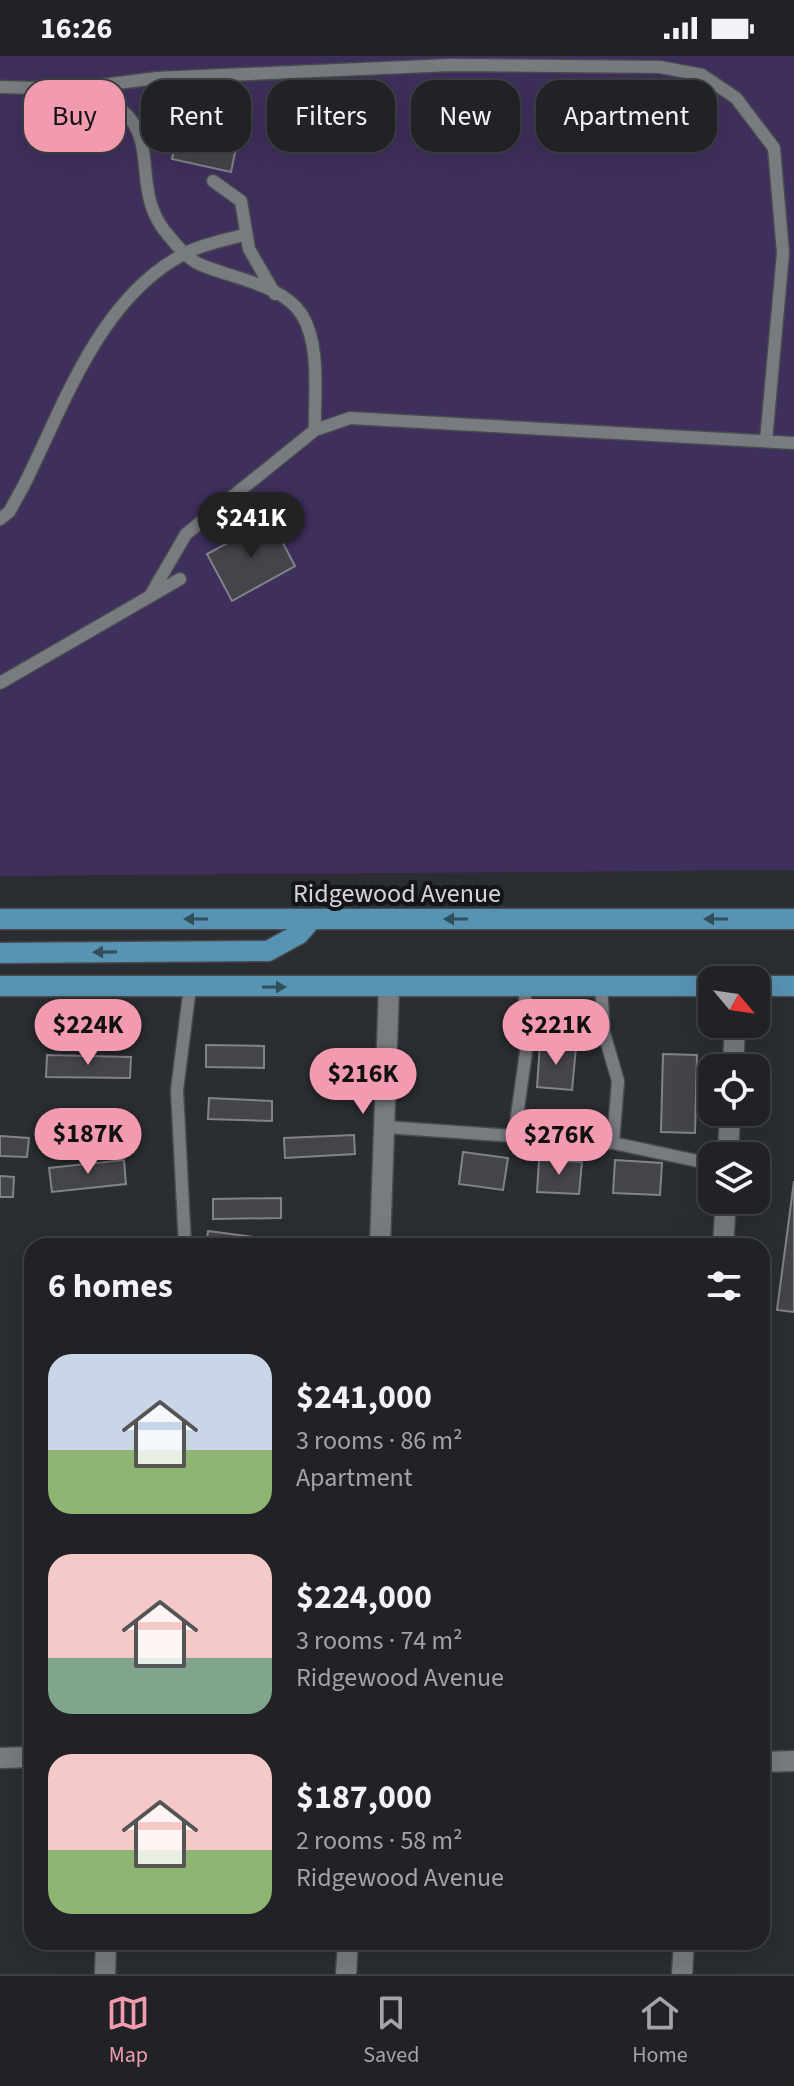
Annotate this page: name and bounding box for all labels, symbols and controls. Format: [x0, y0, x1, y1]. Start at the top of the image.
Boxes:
text: 16:26 [40, 7, 112, 50]
chip: Buy [24, 80, 125, 152]
chip: Rent [141, 80, 251, 152]
chip: Filters [267, 80, 395, 152]
chip: New [411, 80, 520, 152]
chip: Apartment [536, 80, 717, 152]
pin: $241K [195, 492, 307, 560]
text: $241K [216, 499, 286, 536]
street label: Ridgewood Avenue [293, 875, 501, 912]
one-way arrow [183, 913, 208, 925]
one-way arrow [443, 913, 468, 925]
one-way arrow [703, 913, 728, 925]
one-way arrow [92, 946, 117, 958]
north arrow [698, 966, 770, 1038]
map controls [698, 966, 770, 1214]
one-way arrow [262, 981, 287, 993]
pin: $224K [32, 999, 144, 1067]
pin: $221K [500, 999, 612, 1067]
text: $224K [53, 1006, 123, 1043]
text: $221K [521, 1006, 591, 1043]
pin: $216K [307, 1048, 419, 1116]
button: locate [698, 1054, 770, 1126]
text: $216K [328, 1055, 398, 1092]
pin: $187K [32, 1108, 144, 1176]
pin: $276K [503, 1109, 615, 1177]
text: $187K [53, 1115, 123, 1152]
text: $276K [524, 1116, 594, 1153]
button: layers [698, 1142, 770, 1214]
text: 6 homes [48, 1262, 173, 1311]
icon: filters [702, 1264, 746, 1308]
text: $241,000 [296, 1373, 432, 1422]
icon: home [112, 1386, 208, 1482]
text: 3 rooms · 86 m² [296, 1422, 463, 1459]
text: Apartment [296, 1459, 413, 1496]
text: $224,000 [296, 1573, 432, 1622]
icon: home [112, 1586, 208, 1682]
text: 3 rooms · 74 m² [296, 1622, 463, 1659]
text: Ridgewood Avenue [296, 1659, 504, 1696]
text: $187,000 [296, 1773, 432, 1822]
icon: home [112, 1786, 208, 1882]
text: 2 rooms · 58 m² [296, 1822, 463, 1859]
text: Ridgewood Avenue [296, 1859, 504, 1896]
tab: Map [106, 1991, 150, 2071]
tab: Saved [363, 1991, 419, 2071]
tab: Home [632, 1991, 688, 2071]

